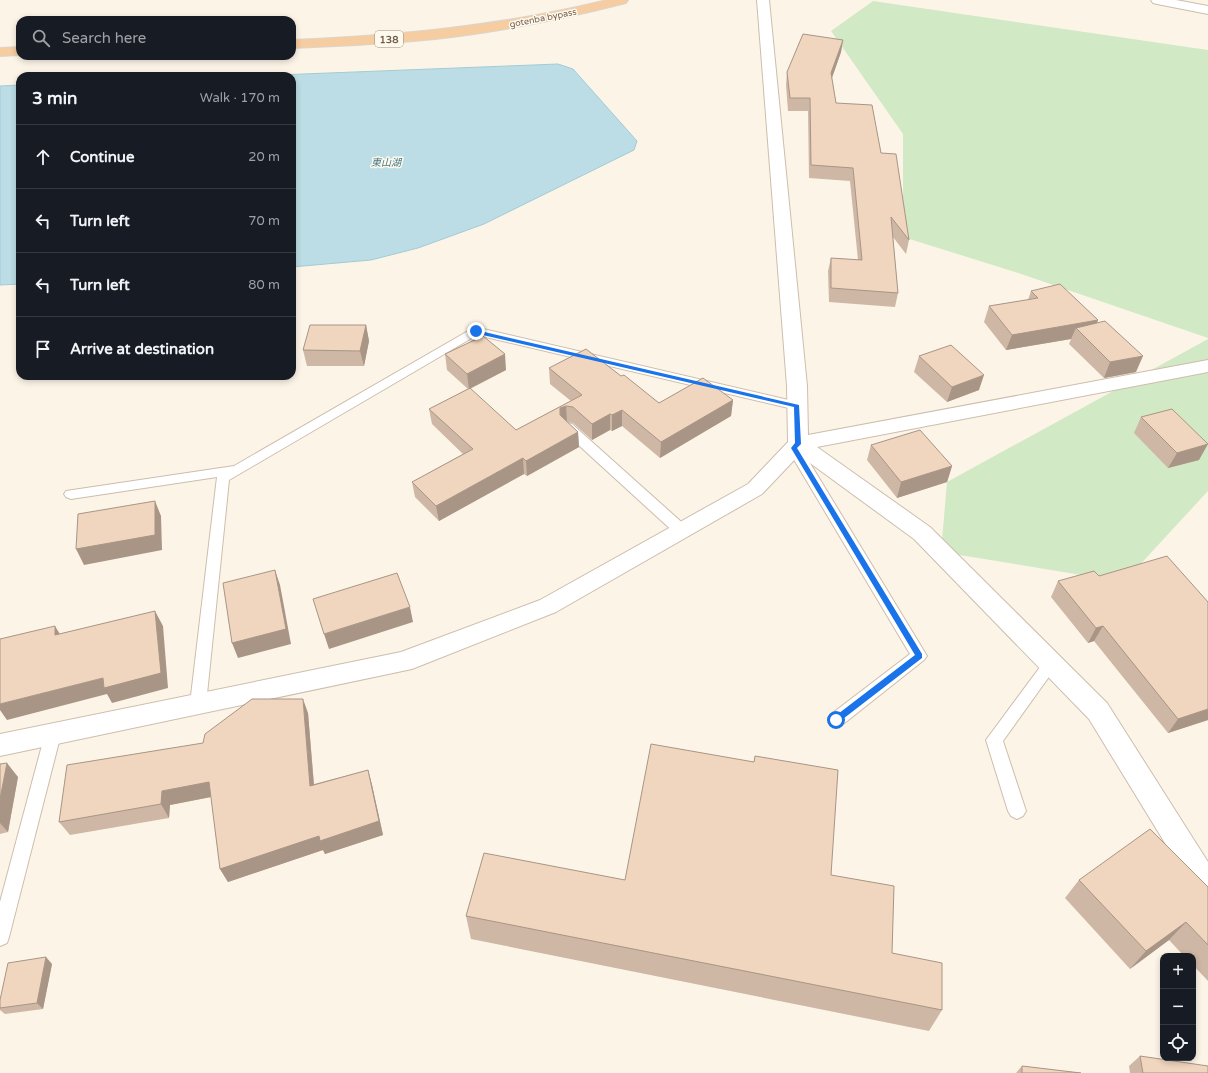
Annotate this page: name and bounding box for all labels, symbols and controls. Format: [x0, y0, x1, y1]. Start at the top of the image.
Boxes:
street label: gotenba bypass [509, 7, 578, 30]
search box [16, 16, 296, 60]
icon: search [30, 27, 52, 49]
text: Search here [62, 29, 146, 47]
road number: 138 [375, 31, 403, 47]
text: 3 min [32, 88, 77, 109]
text: Walk · 170 m [200, 90, 280, 106]
icon: ahead [32, 146, 54, 168]
text: Continue [70, 148, 134, 166]
text: 20 m [248, 149, 280, 165]
water label: 東山湖 [371, 157, 403, 169]
icon: left [32, 210, 54, 232]
text: Turn left [70, 212, 130, 230]
text: 70 m [248, 213, 280, 229]
icon: left [32, 274, 54, 296]
text: Turn left [70, 276, 130, 294]
text: 80 m [248, 277, 280, 293]
route end [467, 322, 485, 340]
icon: arrive [32, 338, 54, 360]
text: Arrive at destination [70, 340, 214, 358]
route start [827, 711, 845, 729]
map controls [1160, 953, 1196, 1061]
button: + [1160, 953, 1196, 989]
button: − [1160, 989, 1196, 1025]
button: locate [1160, 1025, 1196, 1061]

